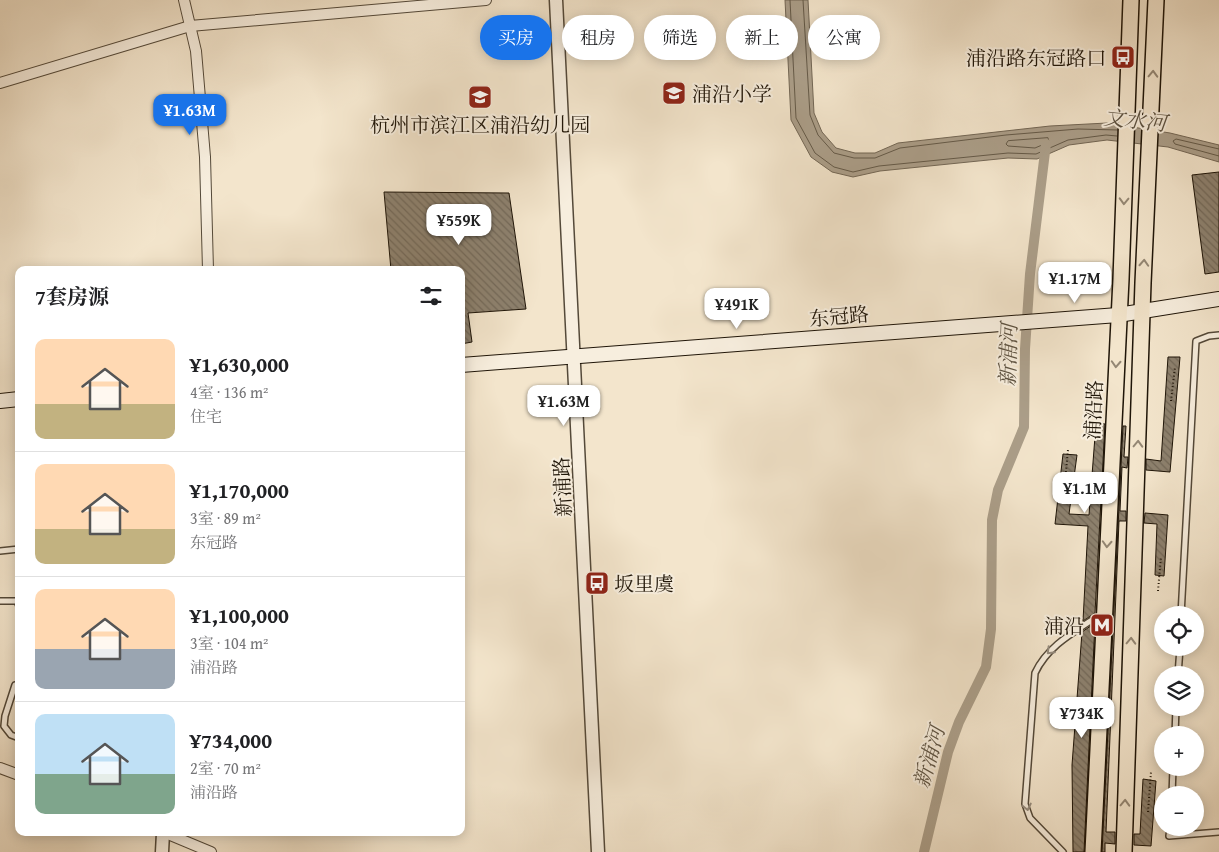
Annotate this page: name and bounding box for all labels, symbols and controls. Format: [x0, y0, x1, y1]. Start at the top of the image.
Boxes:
chip: 买房 [480, 15, 552, 60]
chip: 租房 [562, 15, 634, 60]
chip: 筛选 [644, 15, 716, 60]
chip: 新上 [726, 15, 798, 60]
chip: 公寓 [808, 15, 880, 60]
place label: 浦沿路东冠路口 [966, 43, 1106, 72]
bus stop icon: 浦沿路东冠路口 [1110, 44, 1136, 70]
one-way arrow [1148, 70, 1158, 78]
place label: 浦沿小学 [692, 79, 772, 108]
school or university icon: 浦沿小学 [661, 80, 687, 106]
school or university icon: 杭州市滨江区浦沿幼儿园 [467, 84, 493, 110]
pin: ¥1.63M [149, 94, 231, 136]
text: ¥1.63M [164, 98, 216, 122]
water label: 文水河 [1102, 101, 1172, 139]
place label: 杭州市滨江区浦沿幼儿园 [370, 110, 590, 139]
one-way arrow [1118, 197, 1129, 205]
pin: ¥559K [424, 204, 494, 246]
text: ¥559K [437, 208, 481, 232]
one-way arrow [1138, 258, 1149, 266]
pin: ¥1.17M [1034, 262, 1116, 304]
text: ¥1.17M [1049, 266, 1101, 290]
text: 7套房源 [35, 281, 109, 312]
icon: filters [417, 282, 445, 310]
pin: ¥491K [702, 288, 772, 330]
text: ¥491K [715, 292, 759, 316]
street label: 东冠路 [808, 299, 870, 333]
water label: 新浦河 [991, 319, 1025, 387]
text: ¥1,630,000 [190, 349, 289, 380]
icon: home [75, 359, 135, 419]
one-way arrow [1110, 360, 1121, 368]
street label: 浦沿路 [1077, 379, 1109, 441]
text: 4室 · 136 m² [190, 380, 269, 404]
pin: ¥1.63M [523, 384, 605, 427]
text: ¥1.63M [538, 389, 590, 413]
text: 住宅 [190, 404, 222, 428]
one-way arrow [1133, 439, 1144, 447]
street label: 新浦路 [546, 456, 578, 518]
pin: ¥1.1M [1050, 472, 1120, 514]
text: ¥1,170,000 [190, 475, 289, 506]
text: ¥1.1M [1063, 476, 1107, 500]
icon: home [75, 484, 135, 544]
text: 3室 · 89 m² [190, 506, 261, 530]
text: 东冠路 [190, 530, 238, 554]
one-way arrow [1102, 540, 1113, 548]
place label: 坂里虞 [614, 569, 674, 598]
bus stop icon: 坂里虞 [584, 570, 610, 596]
text: ¥1,100,000 [190, 600, 289, 631]
map controls [1154, 606, 1204, 836]
button: locate [1154, 606, 1204, 656]
icon: home [75, 609, 135, 669]
place label: 浦沿 [1044, 611, 1084, 640]
metro station icon: 浦沿 [1089, 612, 1115, 638]
text: 3室 · 104 m² [190, 631, 269, 655]
one-way arrow [1126, 637, 1137, 645]
one-way arrow [1047, 645, 1056, 654]
text: 浦沿路 [190, 655, 238, 679]
button: layers [1154, 666, 1204, 716]
pin: ¥734K [1047, 696, 1117, 739]
text: ¥734K [1060, 701, 1104, 725]
water label: 新浦河 [905, 719, 954, 792]
text: ¥734,000 [190, 725, 272, 756]
button: + [1154, 726, 1204, 776]
icon: home [75, 734, 135, 794]
text: 2室 · 70 m² [190, 756, 261, 780]
text: 浦沿路 [190, 780, 238, 804]
button: − [1154, 786, 1204, 836]
one-way arrow [1120, 799, 1131, 807]
one-way arrow [1021, 803, 1032, 812]

